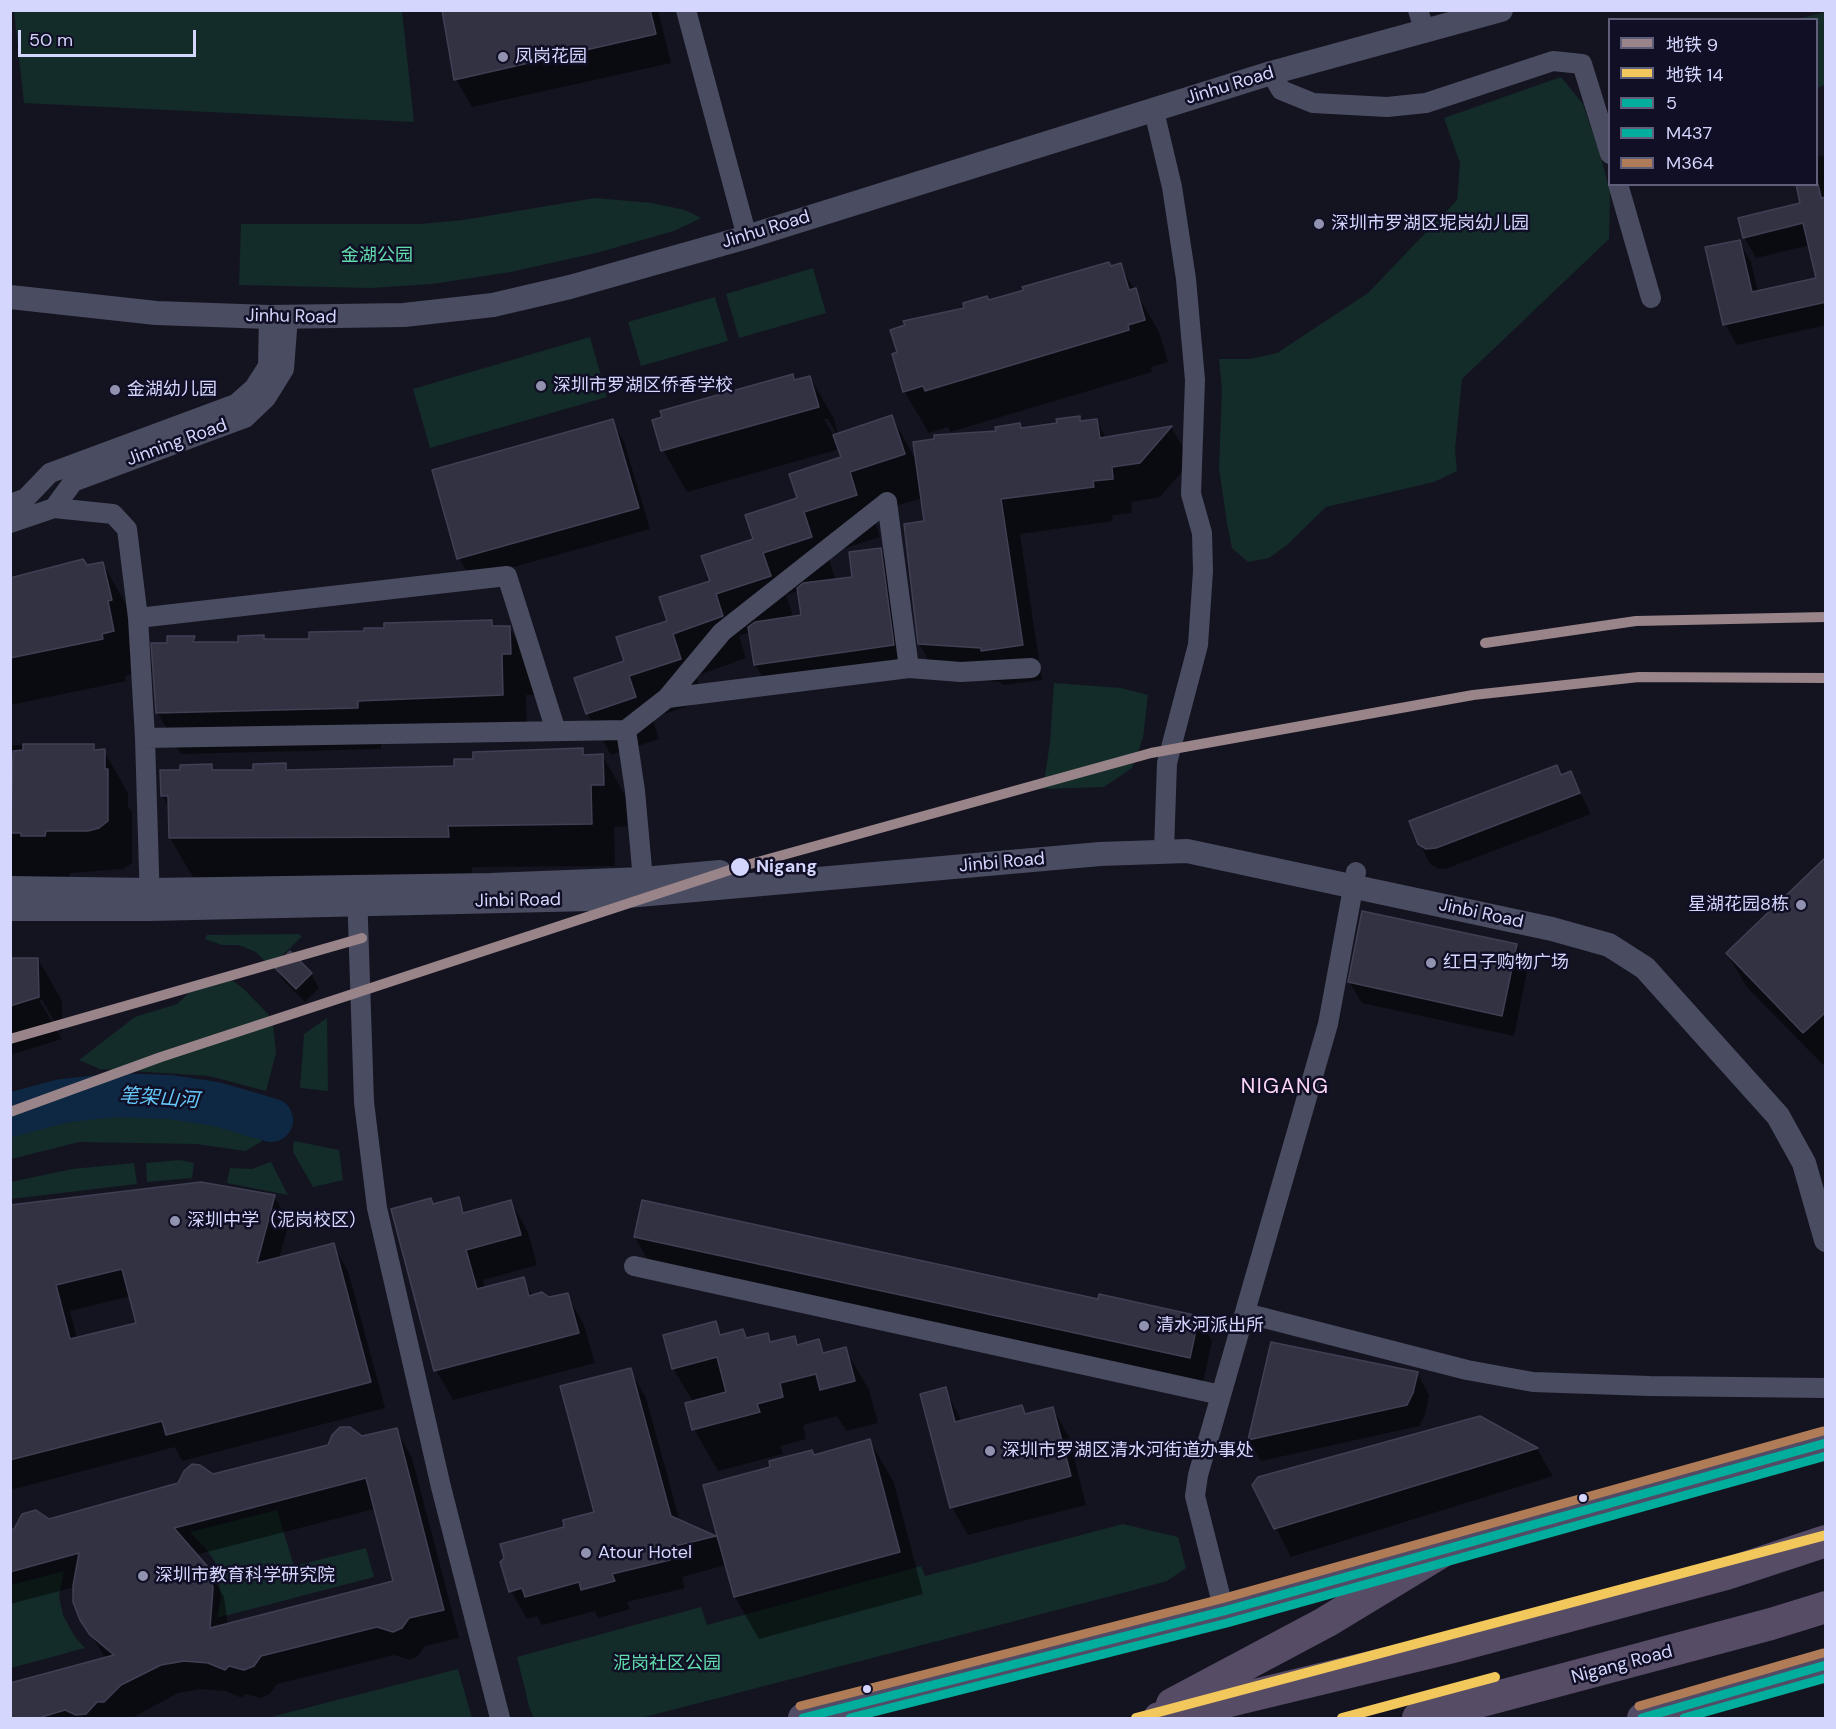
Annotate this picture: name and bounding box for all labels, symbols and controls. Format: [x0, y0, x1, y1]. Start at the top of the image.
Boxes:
scale bar [21, 18, 200, 56]
legend [1608, 18, 1818, 186]
text: 50 m [29, 28, 73, 52]
text: 地铁 9 [1666, 33, 1718, 57]
place label: 凤岗花园 [515, 46, 587, 68]
marker: 凤岗花园 [496, 50, 510, 64]
street label: Jinhu Road [1183, 62, 1277, 110]
text: 地铁 14 [1666, 63, 1723, 87]
text: 5 [1666, 91, 1677, 115]
text: M437 [1666, 121, 1712, 145]
text: M364 [1666, 151, 1714, 175]
street label: Jinhu Road [719, 206, 813, 254]
place label: 深圳市罗湖区坭岗幼儿园 [1331, 213, 1529, 235]
marker: 深圳市罗湖区坭岗幼儿园 [1312, 217, 1326, 231]
park label: 金湖公园 [341, 245, 413, 267]
street label: Jinhu Road [245, 305, 337, 329]
place label: 深圳市罗湖区侨香学校 [553, 375, 733, 397]
place label: 金湖幼儿园 [127, 379, 217, 401]
marker: 深圳市罗湖区侨香学校 [534, 379, 548, 393]
marker: 金湖幼儿园 [108, 383, 122, 397]
street label: Jinning Road [124, 415, 230, 471]
street label: Jinbi Road [958, 848, 1046, 878]
marker: Nigang [729, 856, 751, 878]
place label: Nigang [756, 856, 817, 878]
street label: Jinbi Road [475, 889, 561, 913]
place label: 星湖花园8栋 [1688, 894, 1789, 916]
street label: Jinbi Road [1437, 895, 1525, 933]
marker: 星湖花园8栋 [1794, 898, 1808, 912]
place label: 红日子购物广场 [1443, 952, 1569, 974]
marker: 红日子购物广场 [1424, 956, 1438, 970]
district label: NIGANG [1241, 1074, 1329, 1100]
water label: 笔架山河 [118, 1084, 200, 1114]
place label: 深圳中学（泥岗校区） [187, 1210, 367, 1232]
marker: 深圳中学（泥岗校区） [168, 1214, 182, 1228]
place label: 清水河派出所 [1156, 1315, 1264, 1337]
marker: 清水河派出所 [1137, 1319, 1151, 1333]
place label: 深圳市罗湖区清水河街道办事处 [1002, 1440, 1254, 1462]
marker: 深圳市罗湖区清水河街道办事处 [983, 1444, 997, 1458]
unlabelled marker [1577, 1492, 1589, 1504]
place label: Atour Hotel [598, 1542, 692, 1564]
marker: Atour Hotel [579, 1546, 593, 1560]
place label: 深圳市教育科学研究院 [155, 1565, 335, 1587]
marker: 深圳市教育科学研究院 [136, 1569, 150, 1583]
street label: Nigang Road [1569, 1641, 1675, 1689]
park label: 泥岗社区公园 [613, 1653, 721, 1675]
unlabelled marker [861, 1683, 873, 1695]

